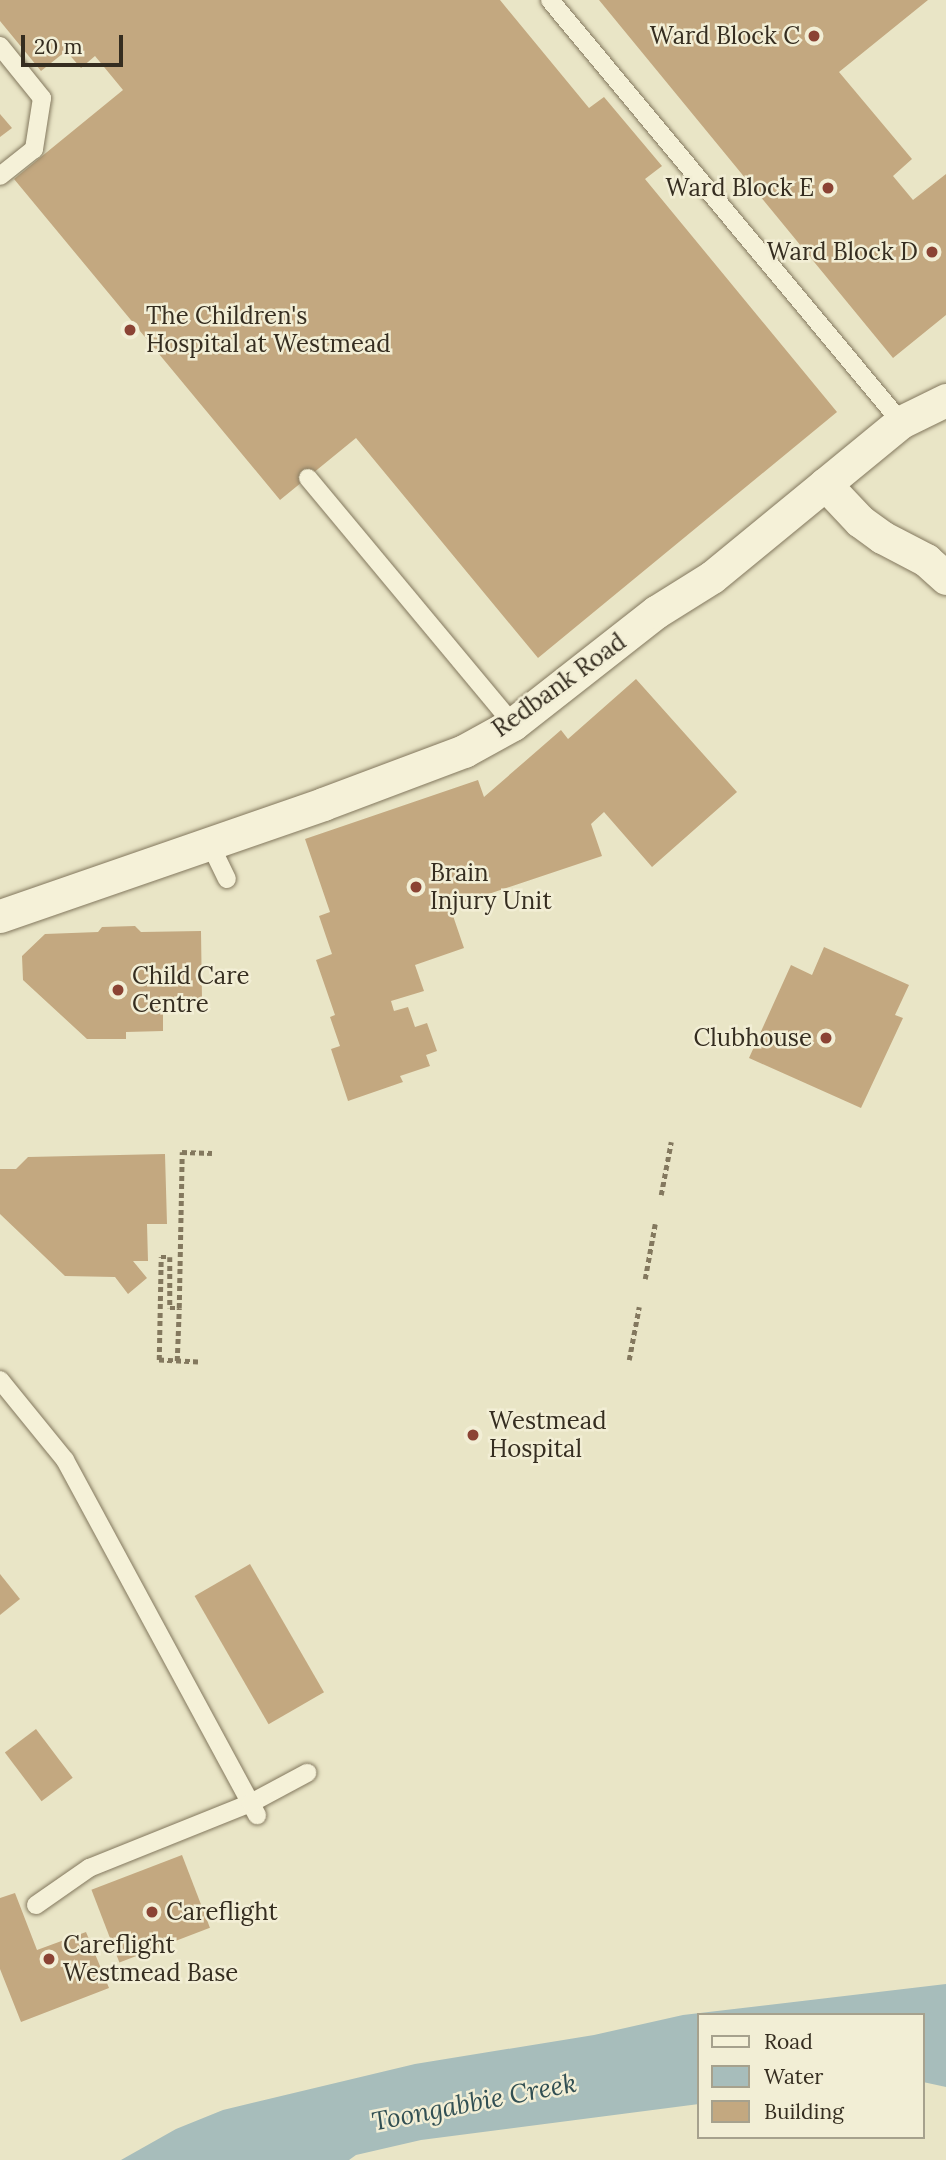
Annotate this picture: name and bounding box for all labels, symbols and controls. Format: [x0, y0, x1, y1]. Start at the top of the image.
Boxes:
scale bar [24, 21, 126, 65]
place label: Ward Block C [650, 22, 800, 50]
marker: Ward Block C [806, 28, 822, 44]
text: 20 m [34, 33, 83, 60]
place label: Ward Block E [666, 174, 814, 202]
marker: Ward Block E [820, 180, 836, 196]
place label: Ward Block D [767, 238, 918, 266]
marker: Ward Block D [924, 244, 940, 260]
place label: The Children's Hospital at Westmead [146, 302, 391, 358]
marker: The Children's Hospital at Westmead [120, 320, 140, 340]
street label: Redbank Road [487, 627, 631, 743]
place label: Brain Injury Unit [430, 859, 552, 915]
marker: Brain Injury Unit [408, 879, 424, 895]
place label: Child Care Centre [132, 962, 249, 1018]
marker: Child Care Centre [110, 982, 126, 998]
place label: Clubhouse [694, 1024, 812, 1052]
marker: Clubhouse [818, 1030, 834, 1046]
place label: Westmead Hospital [489, 1407, 607, 1463]
marker: Westmead Hospital [463, 1425, 483, 1445]
place label: Careflight [166, 1898, 278, 1926]
marker: Careflight [144, 1904, 160, 1920]
place label: Careflight Westmead Base [63, 1931, 238, 1987]
marker: Careflight Westmead Base [41, 1951, 57, 1967]
legend [698, 2013, 925, 2139]
text: Road [764, 2028, 813, 2055]
text: Water [764, 2063, 823, 2090]
water label: Toongabbie Creek [369, 2067, 579, 2137]
text: Building [764, 2098, 844, 2125]

